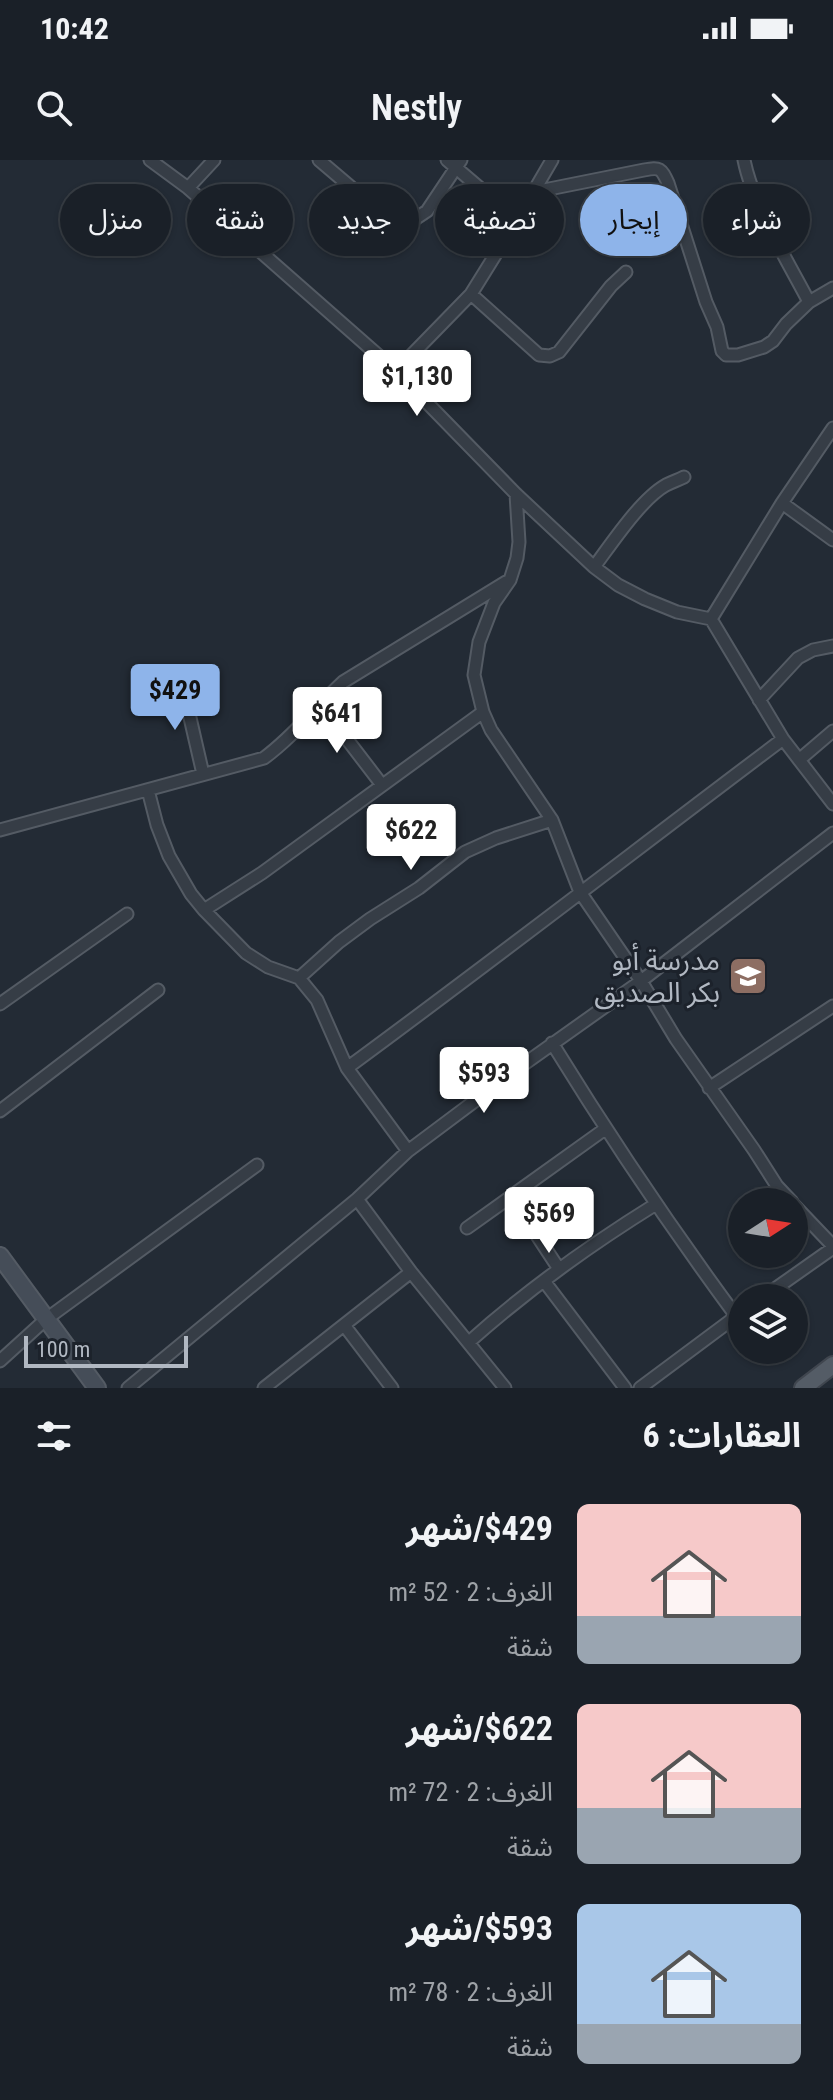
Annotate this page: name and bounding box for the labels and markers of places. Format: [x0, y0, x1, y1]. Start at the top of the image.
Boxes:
pin: $1,130 [352, 350, 482, 418]
pin: $429 [128, 664, 222, 732]
pin: $641 [290, 687, 384, 755]
pin: $622 [364, 804, 458, 872]
place label: مدرسة أبو بكر الصديق [594, 942, 720, 1010]
school or university icon: مدرسة أبو بكر الصديق [727, 955, 769, 997]
pin: $593 [437, 1047, 531, 1115]
pin: $569 [502, 1187, 596, 1255]

